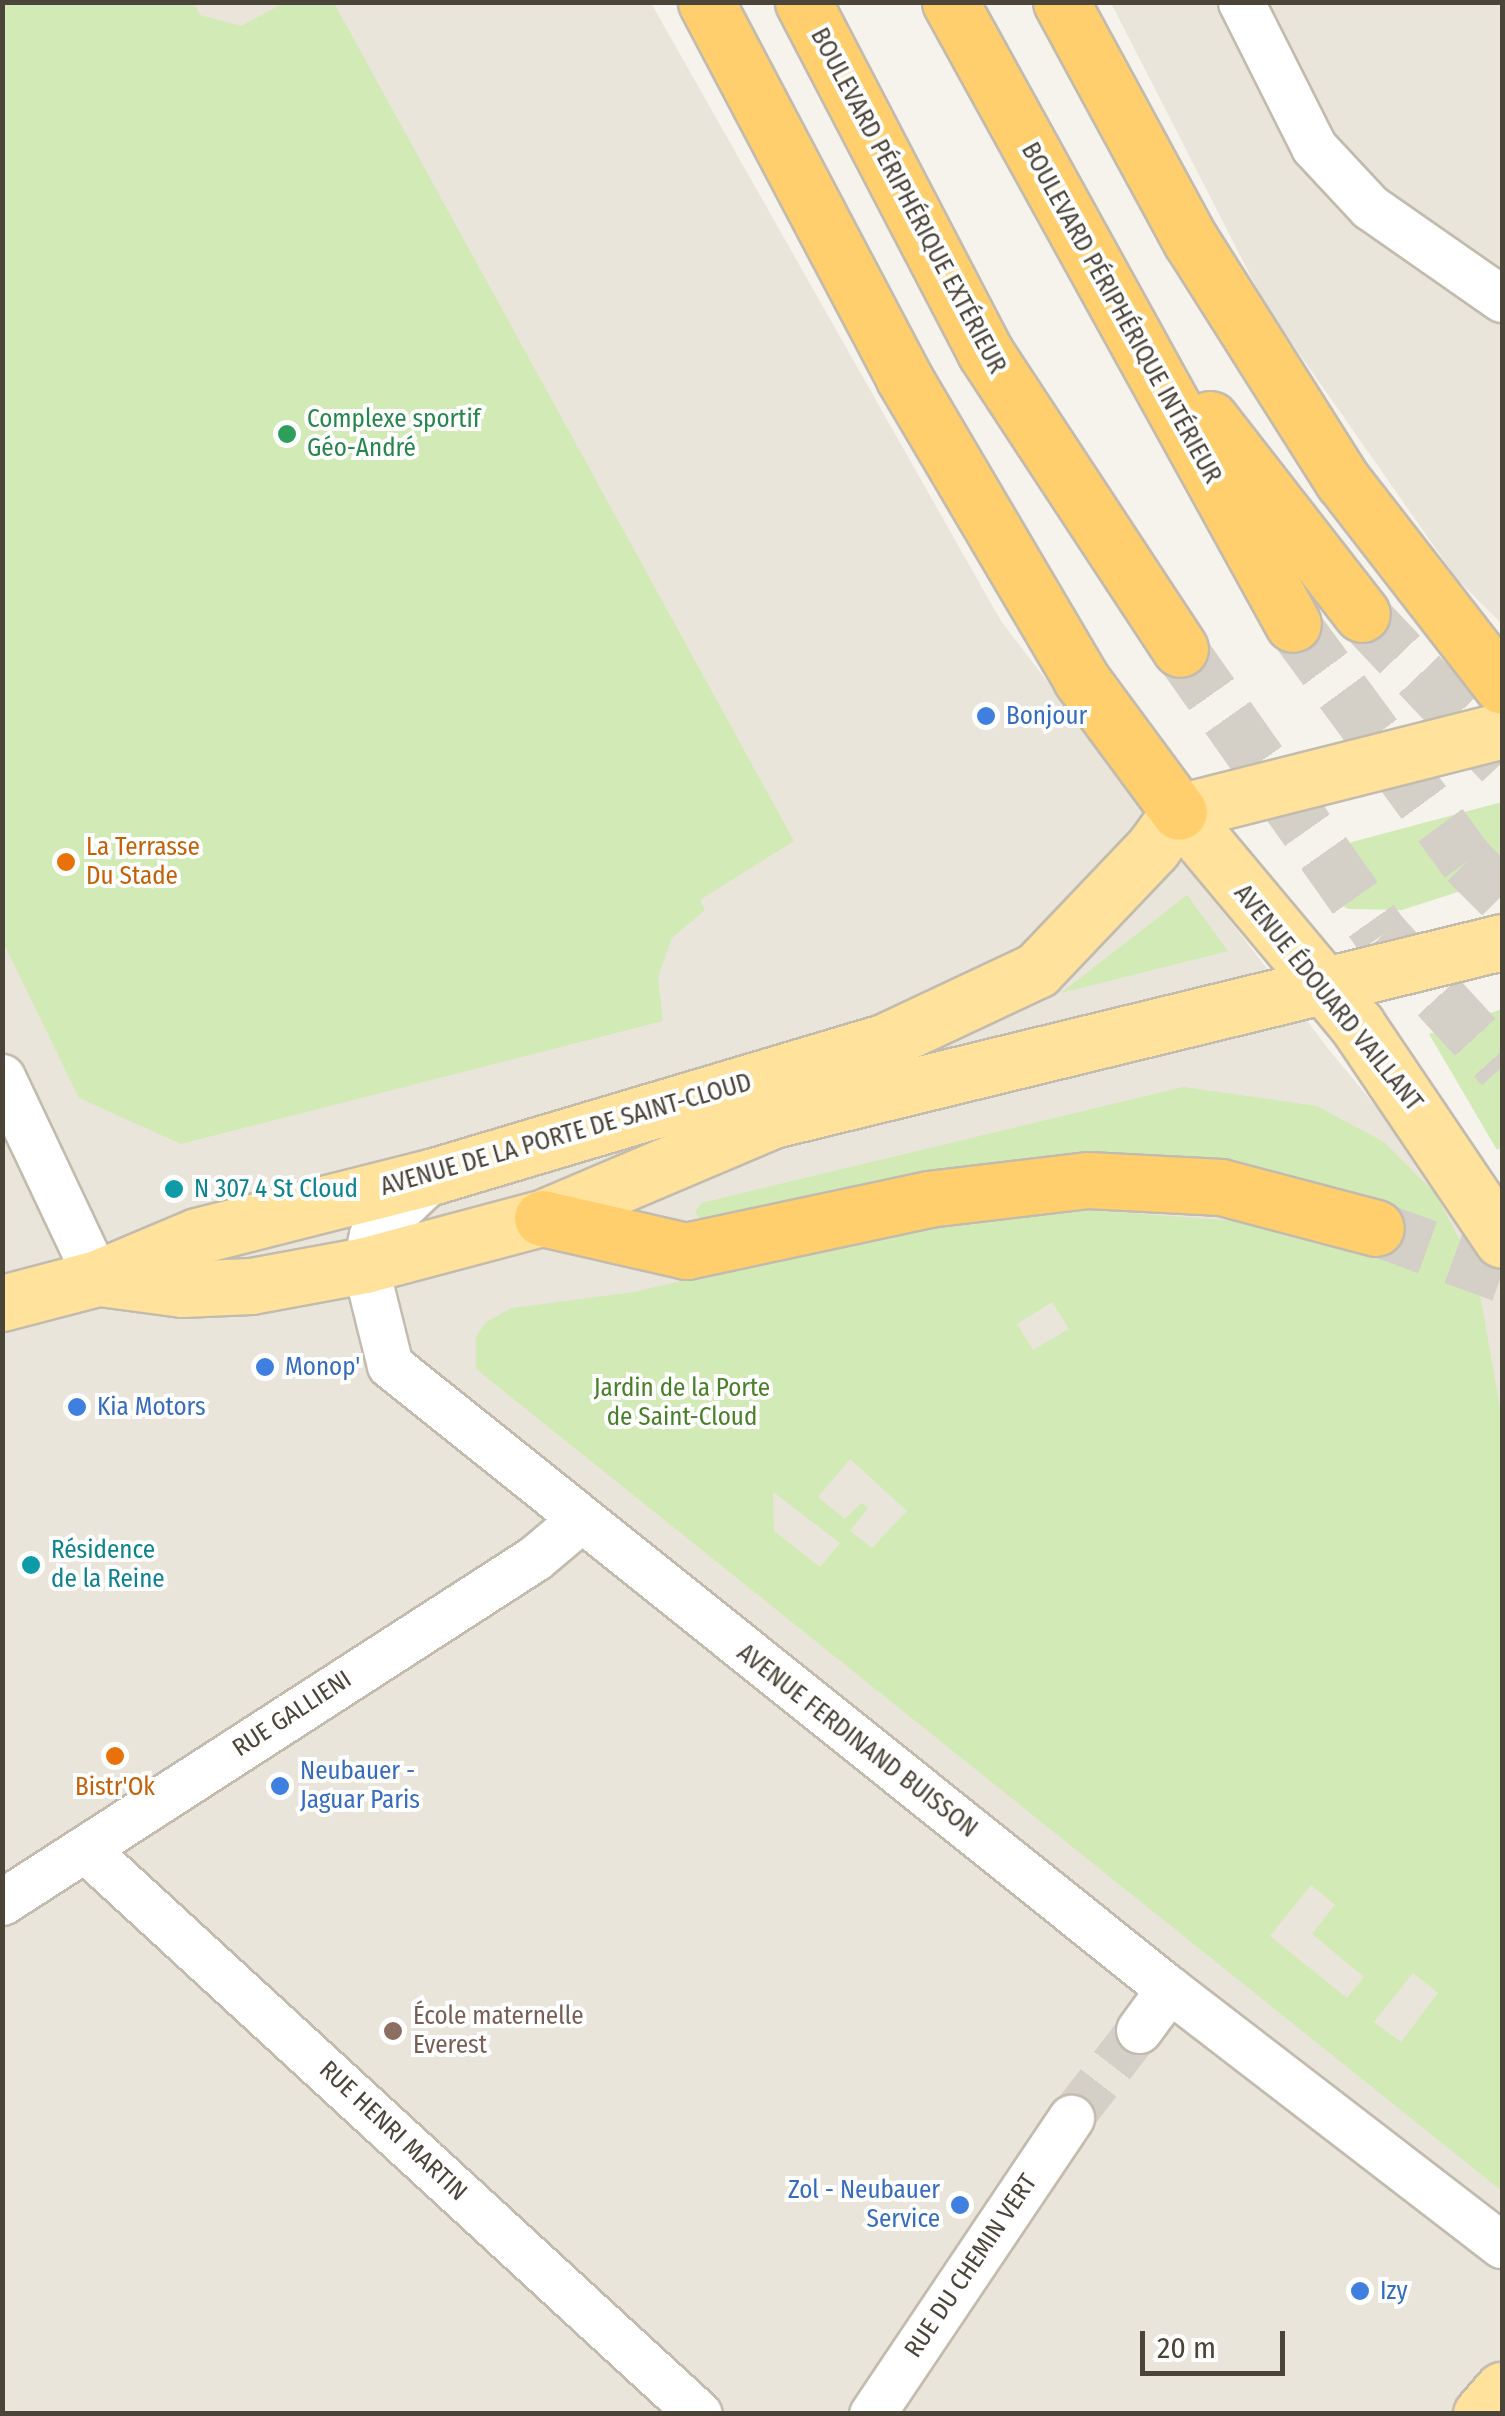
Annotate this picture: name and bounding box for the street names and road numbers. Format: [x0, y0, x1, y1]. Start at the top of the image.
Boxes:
street label: BOULEVARD PÉRIPHÉRIQUE EXTÉRIEUR [804, 23, 1012, 379]
street label: BOULEVARD PÉRIPHÉRIQUE INTÉRIEUR [1015, 137, 1227, 489]
street label: AVENUE ÉDOUARD VAILLANT [1227, 879, 1429, 1117]
street label: AVENUE DE LA PORTE DE SAINT-CLOUD [377, 1068, 755, 1202]
street label: AVENUE FERDINAND BUISSON [731, 1638, 983, 1844]
street label: RUE GALLIENI [227, 1665, 357, 1763]
street label: RUE HENRI MARTIN [313, 2055, 473, 2207]
street label: RUE DU CHEMIN VERT [898, 2169, 1044, 2363]

